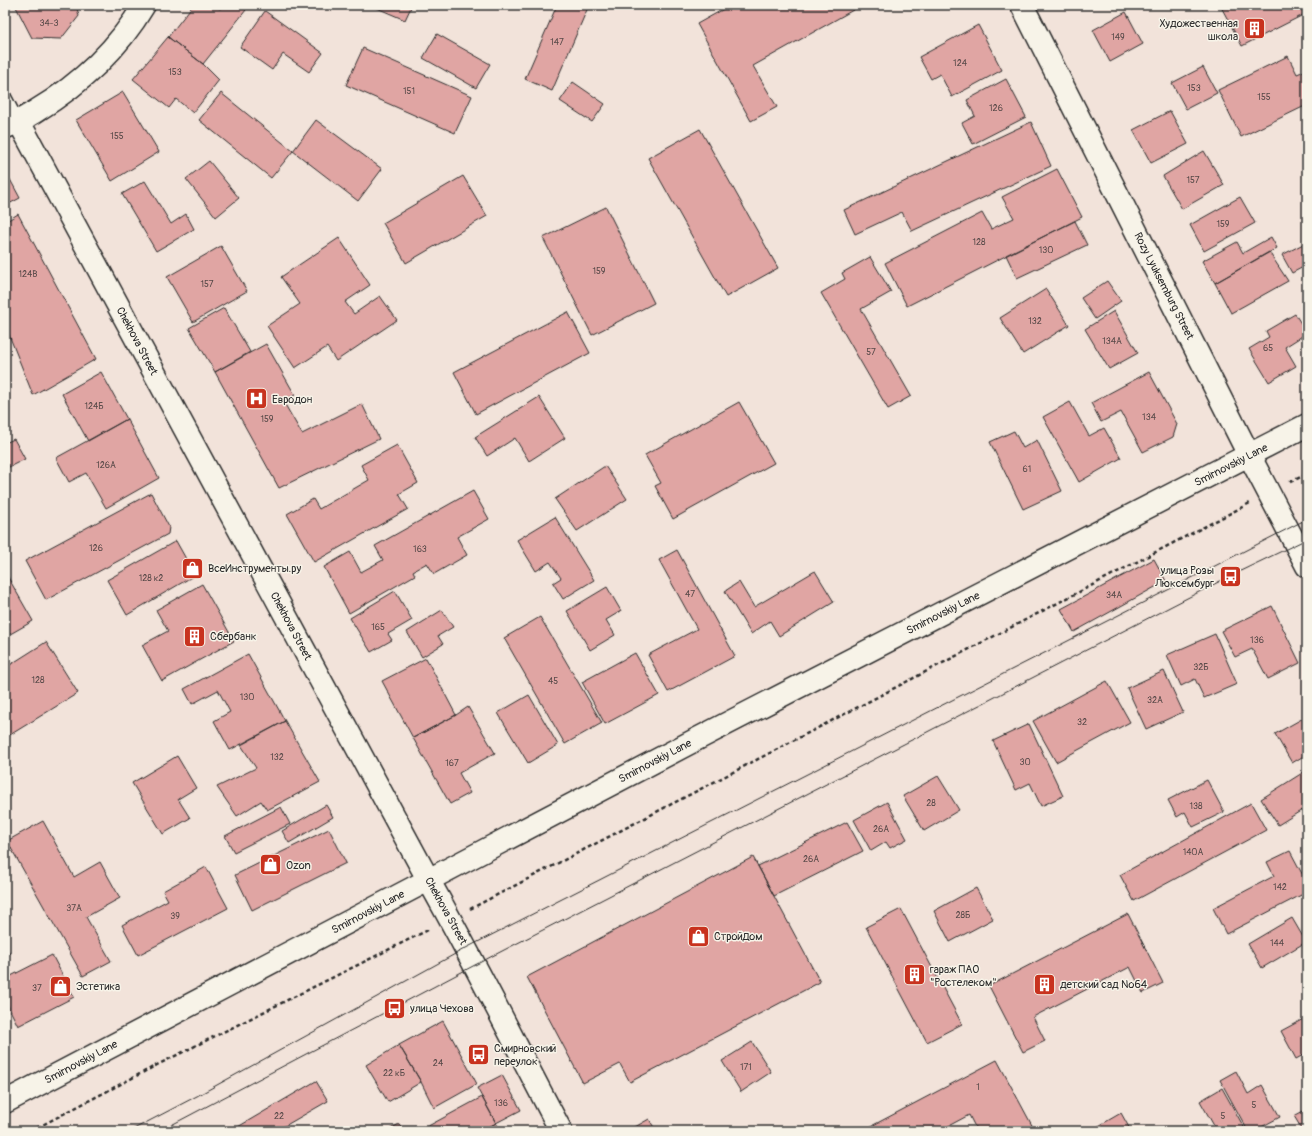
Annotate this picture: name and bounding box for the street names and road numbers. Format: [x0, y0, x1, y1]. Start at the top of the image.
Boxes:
street label: Rozy Lyuksemburg Street [1131, 230, 1197, 342]
street label: Chekhova Street [114, 305, 161, 378]
street label: Smirnovskiy Lane [1192, 441, 1270, 489]
street label: Smirnovskiy Lane [904, 589, 982, 637]
street label: Chekhova Street [268, 590, 315, 663]
street label: Smirnovskiy Lane [616, 736, 694, 786]
street label: Chekhova Street [422, 875, 470, 948]
street label: Smirnovskiy Lane [329, 887, 407, 937]
street label: Smirnovskiy Lane [42, 1037, 120, 1087]

